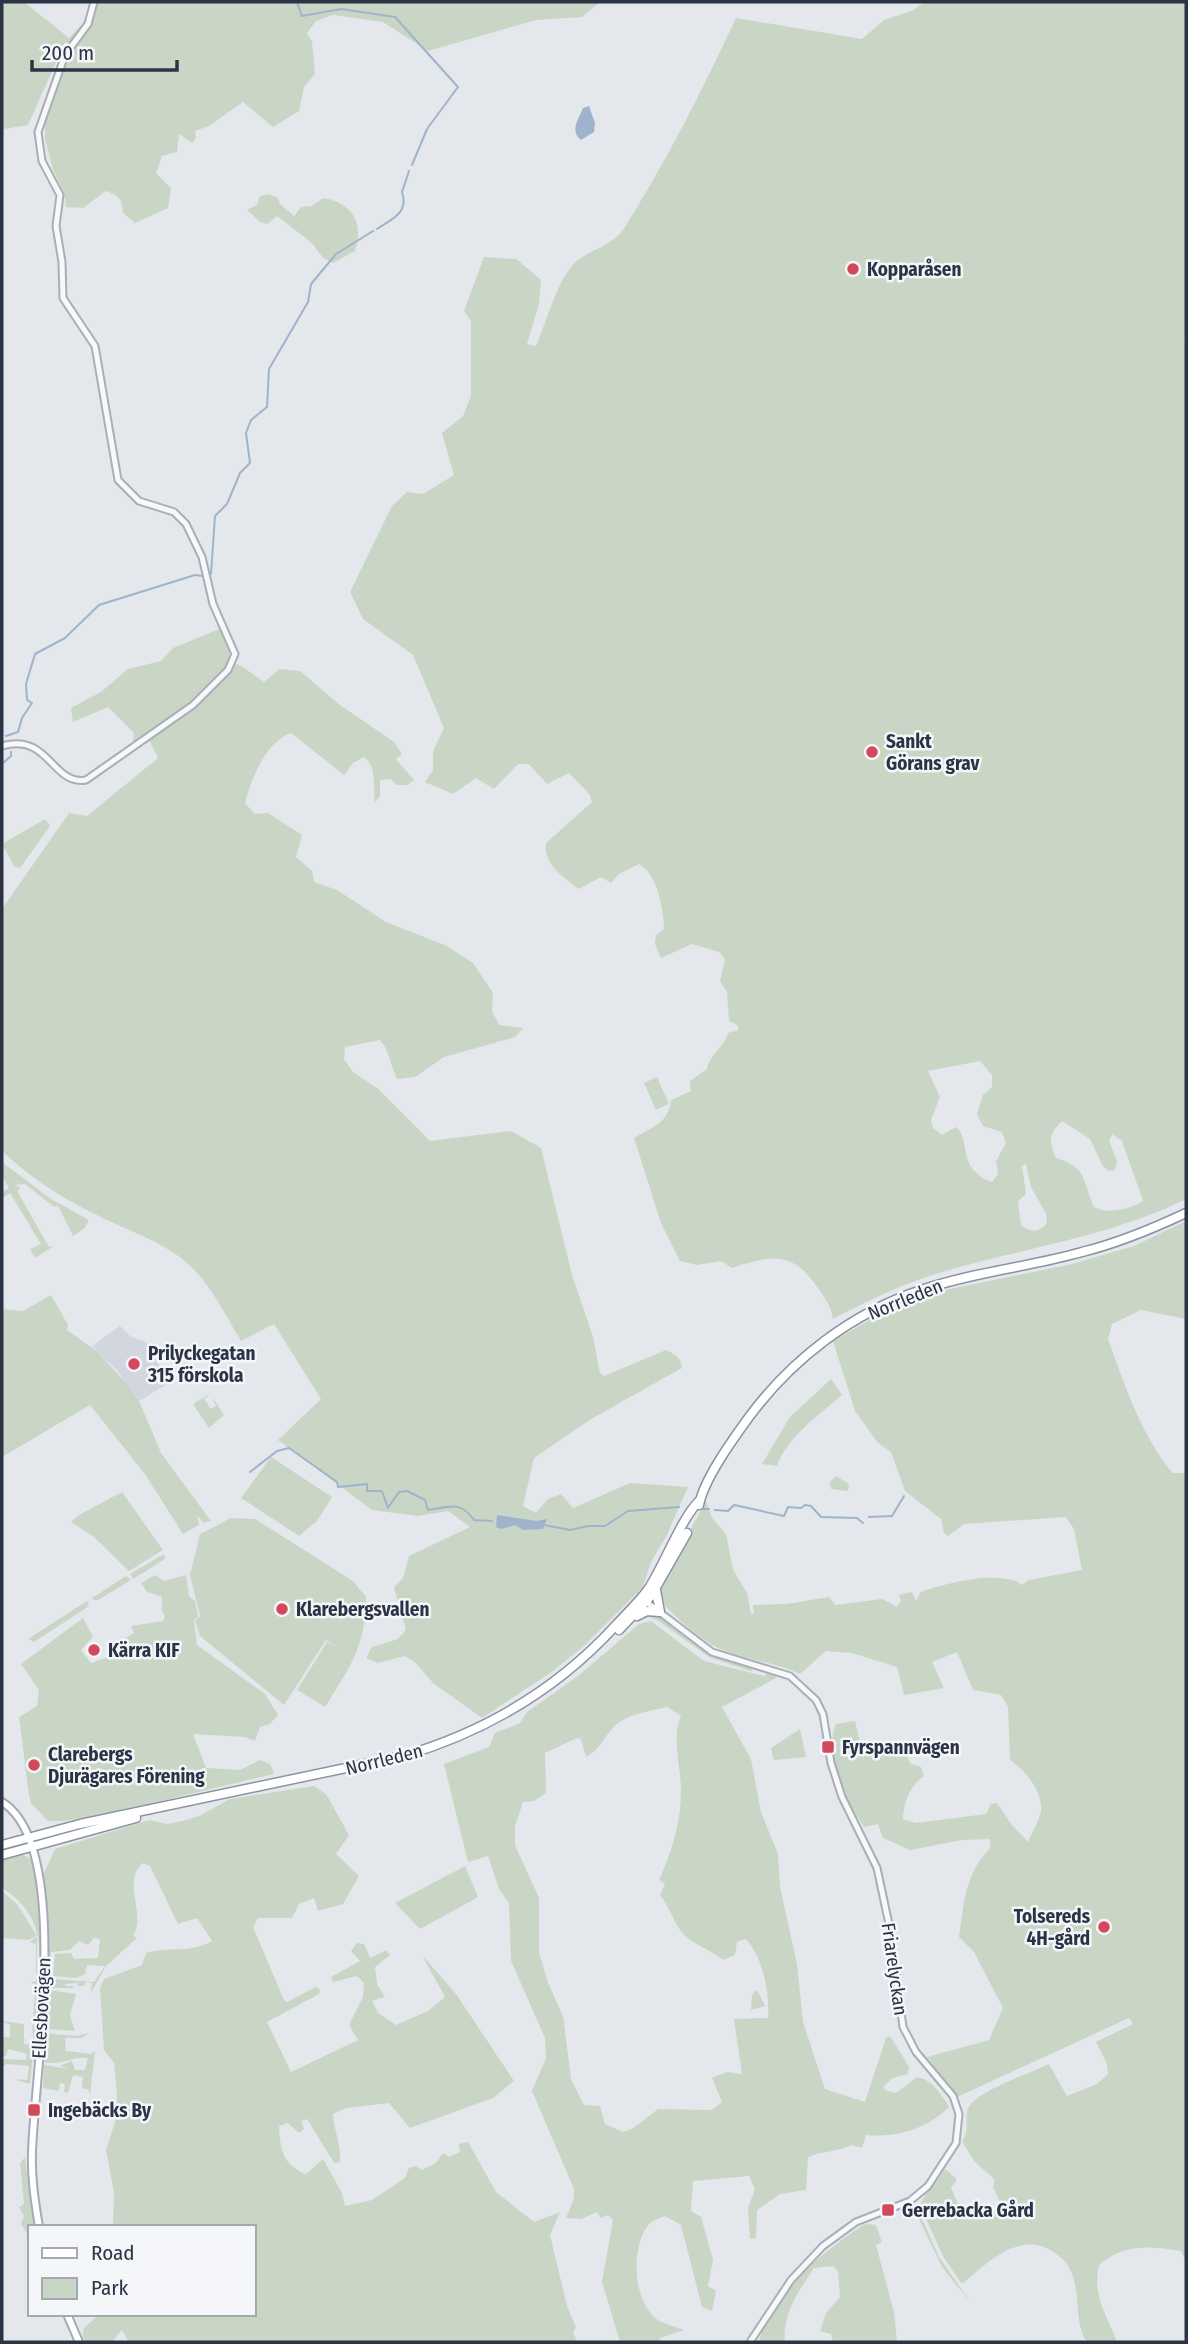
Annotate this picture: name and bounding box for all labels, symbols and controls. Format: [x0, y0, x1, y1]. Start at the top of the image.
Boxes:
scale bar [32, 28, 177, 72]
text: 200 m [42, 40, 94, 66]
place label: Kopparåsen [867, 258, 961, 281]
marker: Kopparåsen [845, 261, 861, 277]
place label: Sankt Görans grav [886, 730, 980, 775]
marker: Sankt Görans grav [864, 744, 880, 760]
street label: Norrleden [864, 1274, 946, 1325]
place label: Prilyckegatan 315 förskola [147, 1342, 255, 1387]
marker: Prilyckegatan 315 förskola [126, 1356, 142, 1372]
place label: Klarebergsvallen [296, 1598, 429, 1621]
marker: Klarebergsvallen [274, 1601, 290, 1617]
place label: Kärra KIF [108, 1639, 180, 1662]
marker: Kärra KIF [86, 1642, 102, 1658]
place label: Fyrspannvägen [842, 1736, 960, 1759]
street label: Norrleden [343, 1739, 425, 1780]
marker: Fyrspannvägen [820, 1739, 836, 1755]
place label: Clarebergs Djurägares Förening [48, 1743, 205, 1788]
marker: Clarebergs Djurägares Förening [26, 1757, 42, 1773]
place label: Tolsereds 4H-gård [1014, 1905, 1091, 1950]
marker: Tolsereds 4H-gård [1096, 1919, 1112, 1935]
street label: Friarelyckan [877, 1921, 912, 2017]
street label: Ellesbovägen [27, 1957, 56, 2059]
place label: Ingebäcks By [48, 2099, 152, 2122]
marker: Ingebäcks By [26, 2102, 42, 2118]
place label: Gerrebacka Gård [902, 2199, 1034, 2222]
marker: Gerrebacka Gård [880, 2202, 896, 2218]
legend [28, 2225, 256, 2316]
text: Road [91, 2240, 135, 2266]
text: Park [91, 2275, 129, 2301]

